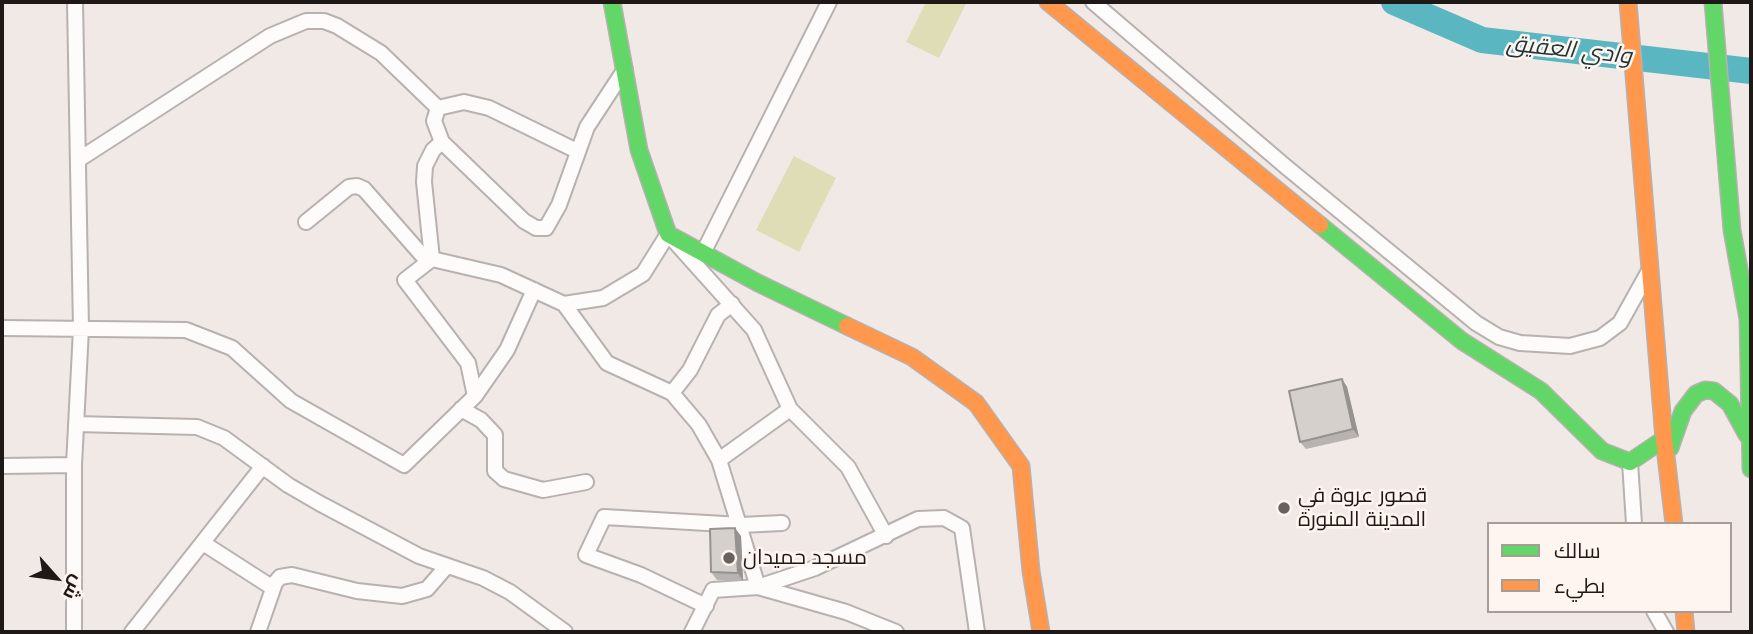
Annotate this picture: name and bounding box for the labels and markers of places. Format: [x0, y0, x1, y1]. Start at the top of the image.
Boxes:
place label: قصور عروة في المدينة المنورة [1298, 483, 1427, 533]
marker: قصور عروة في المدينة المنورة [1276, 500, 1292, 516]
place label: مسجد حميدان [743, 545, 867, 571]
marker: مسجد حميدان [721, 550, 737, 566]

